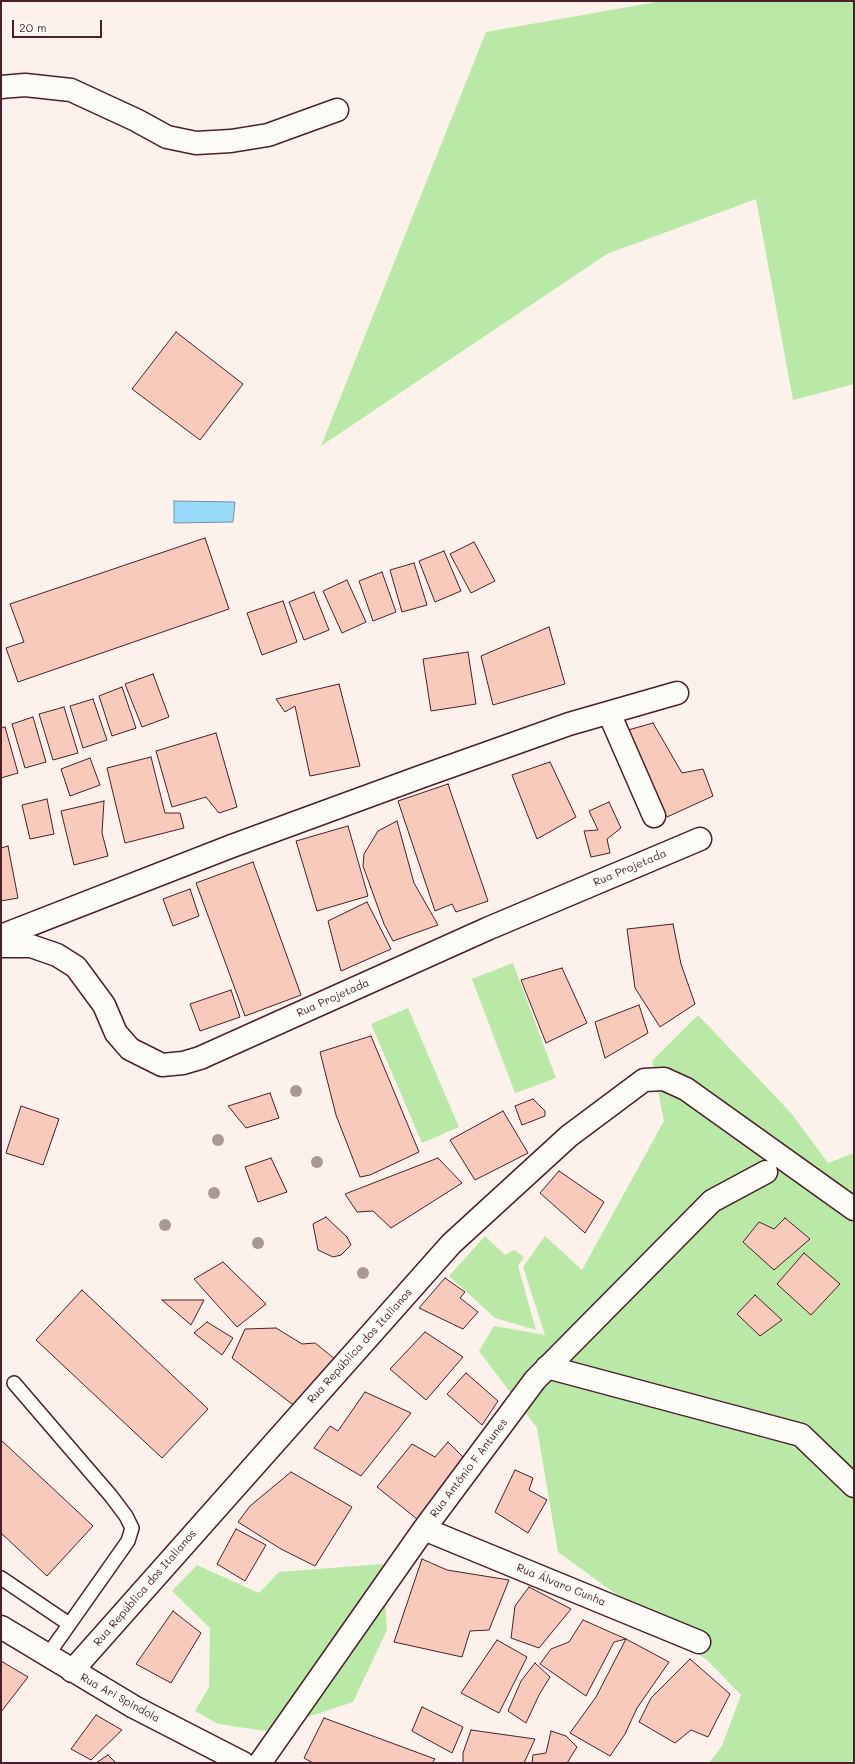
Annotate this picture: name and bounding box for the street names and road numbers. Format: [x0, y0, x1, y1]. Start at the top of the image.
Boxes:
street label: Rua Projetada [591, 847, 669, 889]
street label: Rua Projetada [295, 976, 371, 1020]
street label: Rua República dos Italianos [305, 1286, 415, 1406]
street label: Rua Antônio F Antunes [427, 1416, 511, 1520]
street label: Rua República dos Italianos [91, 1527, 199, 1649]
street label: Rua Álvaro Cunha [514, 1561, 608, 1609]
street label: Rua Ari Spindola [78, 1671, 162, 1725]

